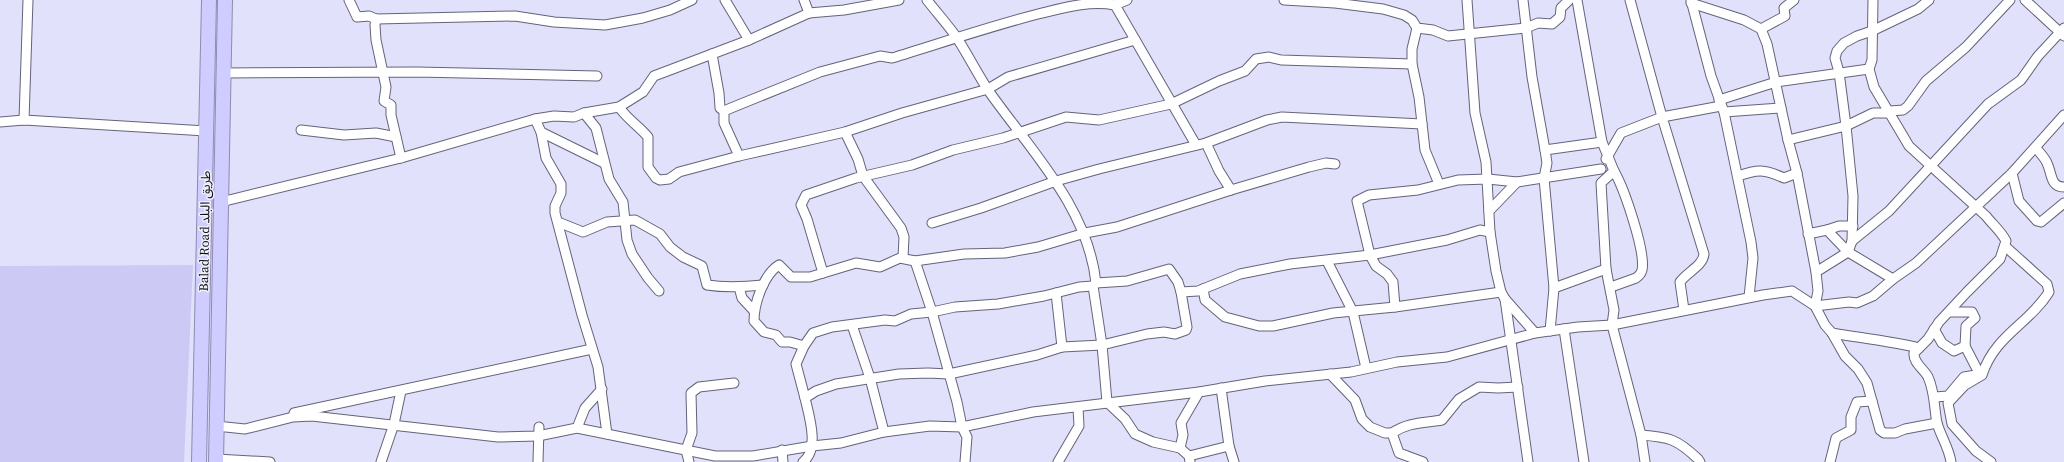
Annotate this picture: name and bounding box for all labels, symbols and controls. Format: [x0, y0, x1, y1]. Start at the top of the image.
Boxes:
street label: Balad Road طريق البلد [195, 170, 214, 292]

